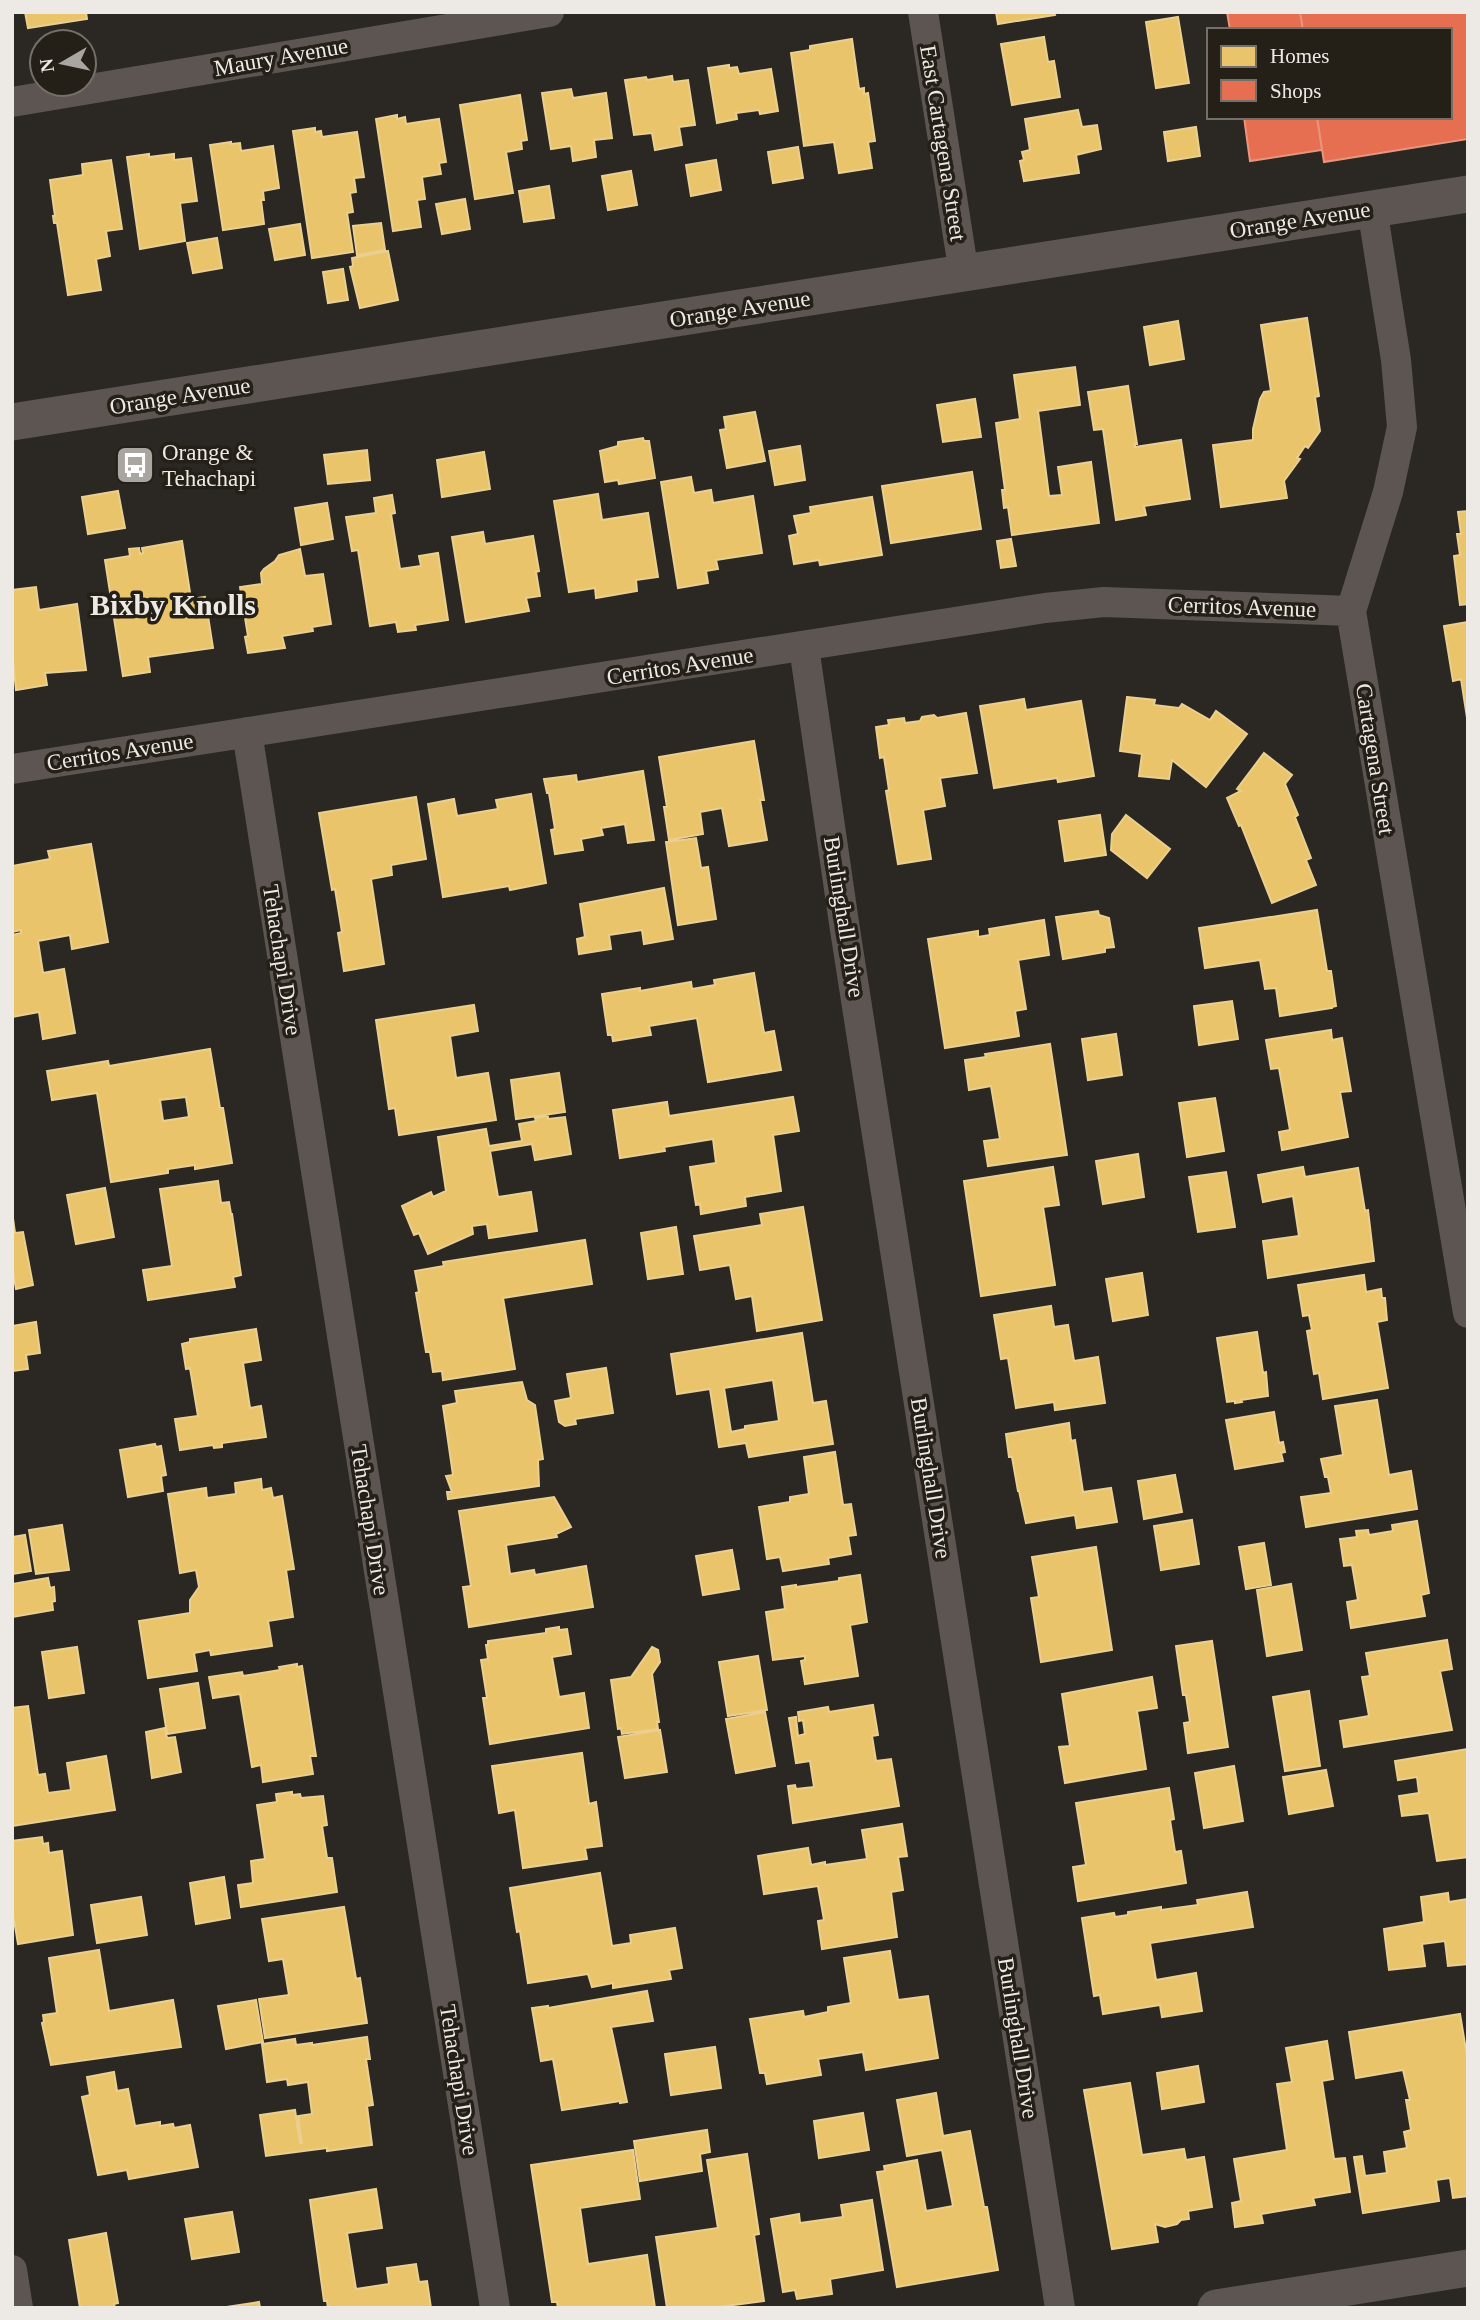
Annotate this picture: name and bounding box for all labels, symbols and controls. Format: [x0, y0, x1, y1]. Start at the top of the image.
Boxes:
north arrow [28, 28, 98, 98]
legend [1207, 28, 1452, 119]
street label: Maury Avenue [212, 33, 350, 81]
street label: East Cartagena Street [915, 43, 971, 243]
text: Homes [1270, 44, 1330, 68]
text: N [35, 57, 58, 74]
text: Shops [1270, 79, 1321, 103]
street label: Orange Avenue [1228, 197, 1372, 243]
street label: Orange Avenue [668, 286, 812, 332]
street label: Orange Avenue [108, 373, 252, 419]
place label: Orange & Tehachapi [162, 440, 256, 491]
bus stop icon: Orange & Tehachapi [114, 444, 156, 486]
district label: Bixby Knolls [90, 588, 256, 621]
street label: Cerritos Avenue [1167, 592, 1317, 622]
street label: Cerritos Avenue [605, 642, 755, 690]
street label: Cartagena Street [1351, 682, 1399, 837]
street label: Cerritos Avenue [45, 728, 195, 776]
street label: Burlinghall Drive [819, 835, 869, 999]
street label: Tehachapi Drive [258, 883, 306, 1037]
street label: Burlinghall Drive [906, 1396, 956, 1560]
street label: Tehachapi Drive [346, 1443, 394, 1597]
street label: Burlinghall Drive [993, 1956, 1043, 2120]
street label: Tehachapi Drive [435, 2003, 483, 2157]

